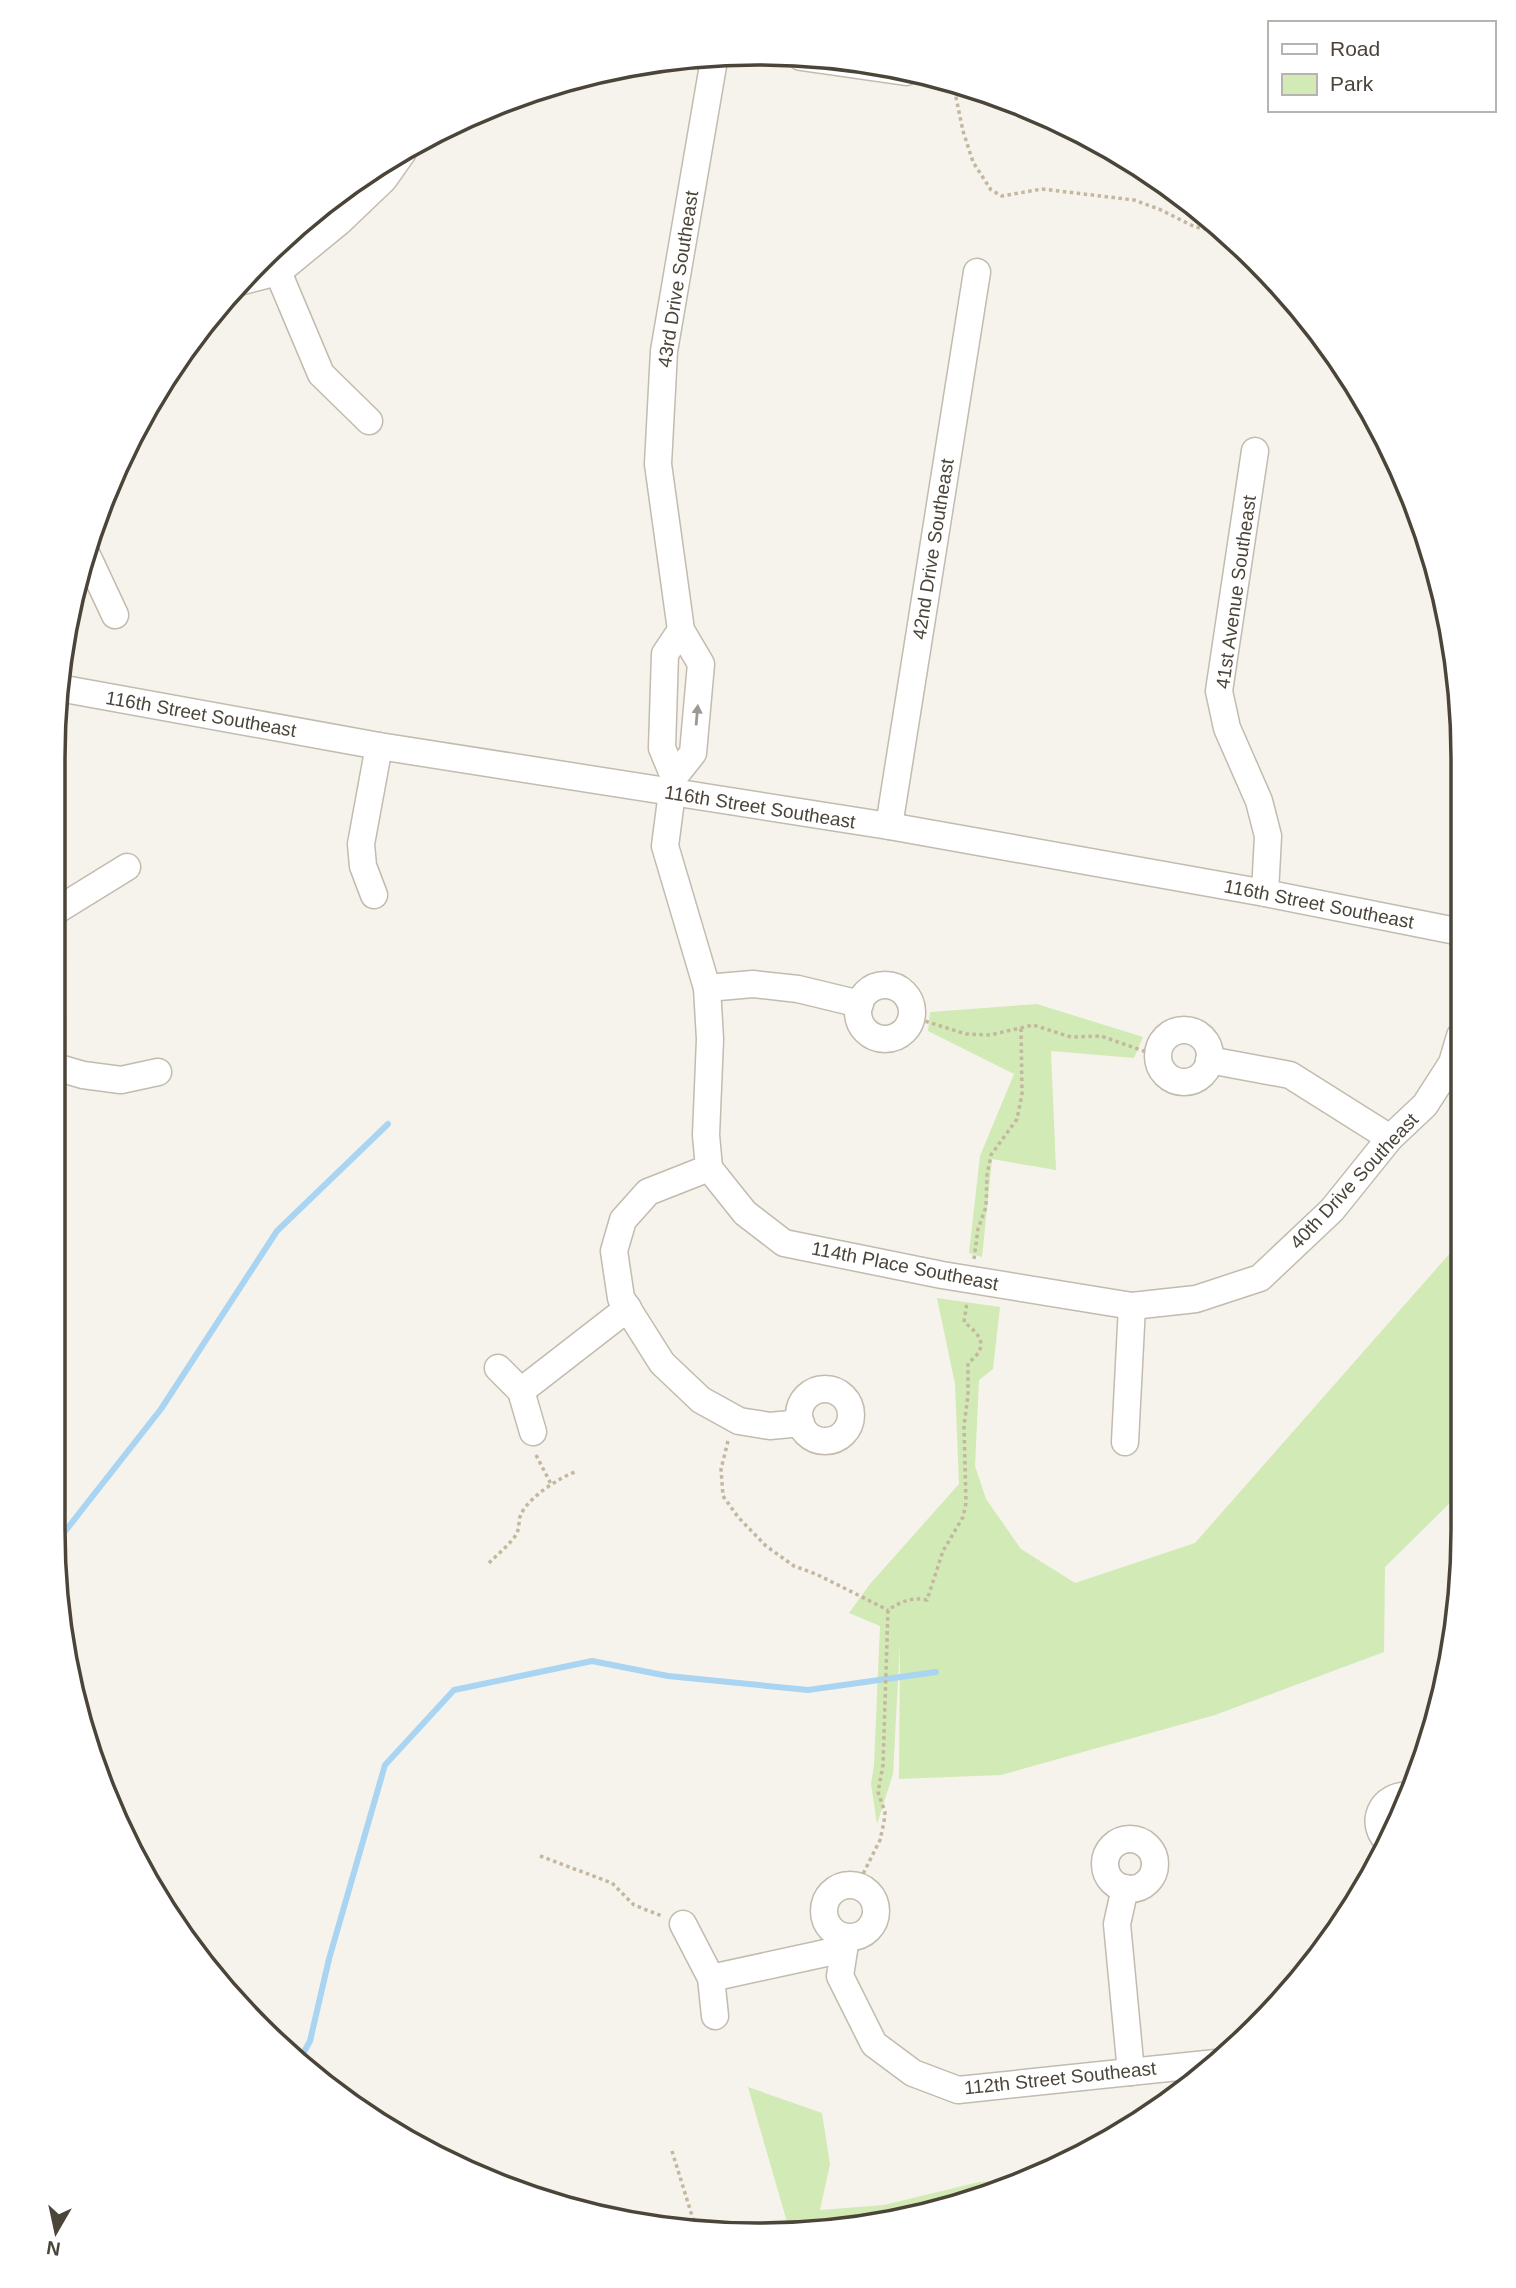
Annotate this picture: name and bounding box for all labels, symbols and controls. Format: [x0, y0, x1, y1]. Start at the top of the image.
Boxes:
legend [1268, 21, 1495, 112]
text: Road [1330, 37, 1380, 60]
text: Park [1330, 72, 1374, 95]
street label: 43rd Drive Southeast [654, 189, 702, 369]
street label: 42nd Drive Southeast [908, 456, 958, 641]
street label: 41st Avenue Southeast [1212, 493, 1260, 690]
street label: 116th Street Southeast [104, 687, 299, 741]
one-way arrow [691, 704, 702, 726]
street label: 116th Street Southeast [663, 782, 858, 833]
street label: 116th Street Southeast [1222, 875, 1416, 933]
street label: 40th Drive Southeast [1286, 1108, 1423, 1253]
street label: 114th Place Southeast [810, 1238, 1001, 1295]
street label: 112th Street Southeast [963, 2057, 1158, 2099]
north arrow [21, 2197, 91, 2267]
text: N [45, 2237, 62, 2260]

